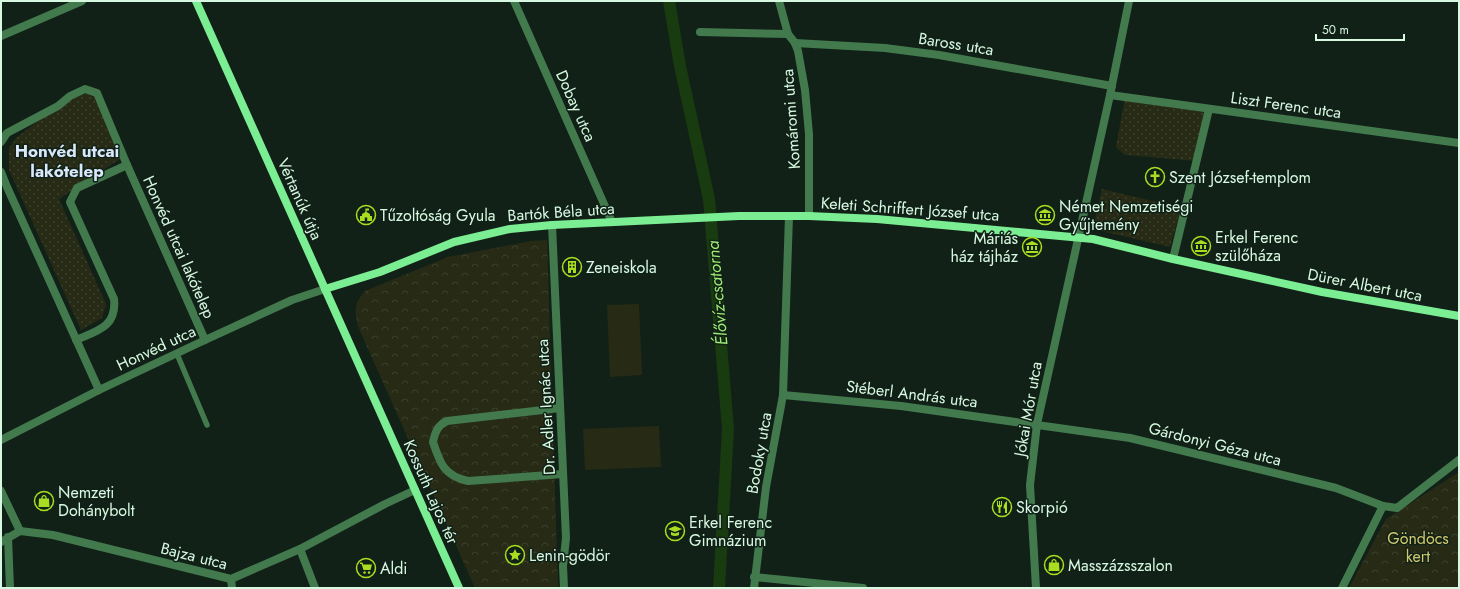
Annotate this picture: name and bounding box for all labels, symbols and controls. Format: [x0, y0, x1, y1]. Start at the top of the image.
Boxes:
scale bar [1316, 16, 1404, 42]
text: 50 m [1322, 21, 1349, 39]
street label: Baross utca [917, 27, 995, 61]
street label: Dobay utca [550, 67, 602, 145]
street label: Komáromi utca [776, 68, 806, 170]
street label: Liszt Ferenc utca [1229, 86, 1343, 124]
district label: Honvéd utcai lakótelep [15, 139, 119, 183]
street label: Vértanúk útja [272, 155, 328, 243]
church icon: Szent József-templom [1144, 166, 1166, 188]
place label: Szent József-templom [1169, 166, 1311, 189]
street label: Honvéd utcai lakótelep [137, 172, 221, 322]
street label: Keleti Schriffert József utca [820, 191, 1000, 227]
place label: Német Nemzetiségi Gyűjtemény [1059, 195, 1193, 236]
street label: Bartók Béla utca [507, 197, 615, 227]
public building icon: Tűzoltóság Gyula [355, 204, 377, 226]
place label: Tűzoltóság Gyula [380, 204, 496, 227]
museum icon: Német Nemzetiségi Gyűjtemény [1034, 204, 1056, 226]
place label: Erkel Ferenc szülőháza [1215, 226, 1298, 267]
place label: Máriás ház tájház [951, 227, 1019, 268]
museum icon: Erkel Ferenc szülőháza [1190, 235, 1212, 257]
museum icon: Máriás ház tájház [1021, 236, 1043, 258]
water label: Élővíz-csatorna [700, 239, 734, 346]
building icon: Zeneiskola [561, 256, 583, 278]
place label: Zeneiskola [586, 256, 657, 279]
street label: Dürer Albert utca [1306, 263, 1424, 307]
street label: Honvéd utca [113, 320, 199, 376]
street label: Dr. Adler Ignác utca [531, 338, 561, 476]
street label: Jókai Mór utca [1008, 360, 1048, 460]
street label: Stéberl András utca [845, 375, 979, 413]
street label: Bodoky utca [741, 411, 777, 495]
street label: Gárdonyi Géza utca [1146, 416, 1284, 472]
street label: Kossuth Lajos tér [398, 436, 465, 548]
place label: Nemzeti Dohánybolt [58, 481, 135, 522]
shop icon: Nemzeti Dohánybolt [33, 490, 55, 512]
restaurant icon: Skorpió [991, 496, 1013, 518]
place label: Skorpió [1016, 496, 1068, 519]
place label: Erkel Ferenc Gimnázium [689, 511, 772, 552]
school or university icon: Erkel Ferenc Gimnázium [664, 520, 686, 542]
park label: Göndöcs kert [1387, 527, 1449, 568]
street label: Bajza utca [158, 537, 230, 575]
place icon: Lenin-gödör [504, 544, 526, 566]
place label: Lenin-gödör [529, 544, 610, 567]
shop icon: Masszázsszalon [1043, 554, 1065, 576]
place label: Masszázsszalon [1068, 554, 1173, 577]
supermarket icon: Aldi [355, 557, 377, 579]
place label: Aldi [380, 557, 408, 580]

